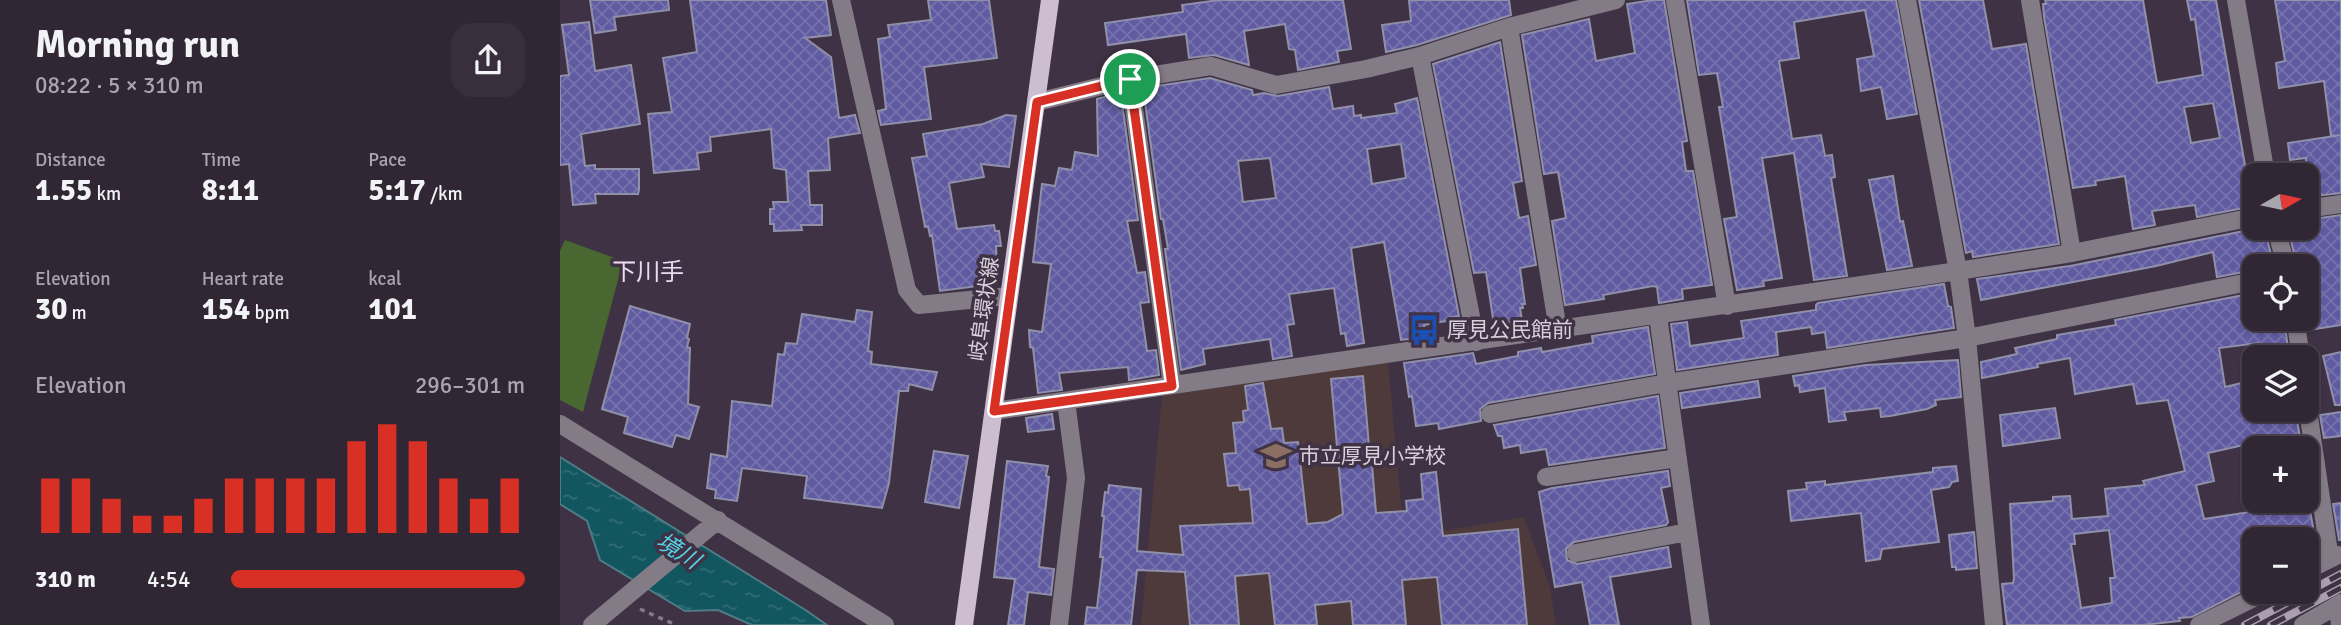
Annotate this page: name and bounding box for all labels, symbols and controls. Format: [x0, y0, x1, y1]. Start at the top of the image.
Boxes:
text: Morning run [35, 21, 240, 68]
button: share [451, 23, 525, 97]
pin [1100, 49, 1160, 109]
icon: arrive [1111, 60, 1149, 98]
text: 08:22 · 5 × 310 m [35, 71, 204, 100]
text: Distance [35, 148, 106, 172]
text: Time [202, 148, 241, 172]
text: Pace [368, 148, 407, 172]
north arrow [2242, 163, 2319, 240]
map controls [2242, 163, 2319, 604]
text: 1.55 [35, 172, 92, 209]
text: 8:11 [202, 172, 259, 209]
text: 5:17 [368, 172, 426, 209]
text: km [92, 182, 121, 206]
text: /km [426, 182, 463, 206]
button: locate [2242, 254, 2319, 331]
street label: 岐阜環状線 [964, 255, 1004, 363]
district label: 下川手 [612, 257, 684, 287]
text: Elevation [35, 267, 111, 291]
text: Heart rate [202, 267, 284, 291]
text: kcal [368, 267, 402, 291]
text: 30 [35, 291, 67, 328]
text: 154 [202, 291, 250, 328]
text: 101 [368, 291, 417, 328]
text: m [67, 301, 87, 325]
text: bpm [250, 301, 290, 325]
bus stop icon: 厚見公民館前 [1407, 313, 1441, 347]
place label: 厚見公民館前 [1447, 317, 1573, 343]
button: layers [2242, 345, 2319, 422]
text: Elevation [35, 371, 127, 400]
text: 296–301 m [415, 371, 525, 400]
button: + [2242, 436, 2319, 513]
school or university icon: 市立厚見小学校 [1259, 439, 1293, 473]
place label: 市立厚見小学校 [1299, 443, 1446, 469]
water label: 境川 [651, 527, 708, 577]
button: − [2242, 527, 2319, 604]
text: 310 m [35, 565, 96, 594]
text: 4:54 [147, 565, 190, 594]

